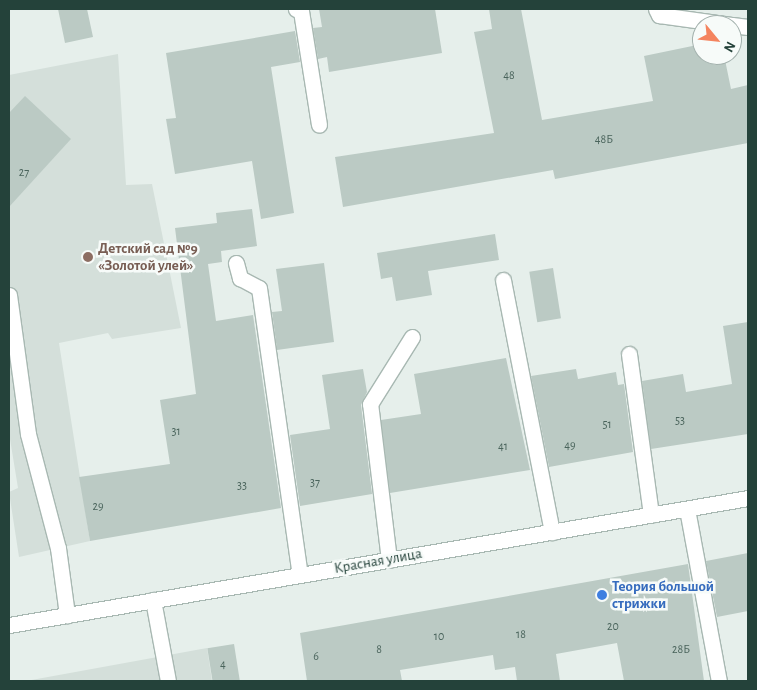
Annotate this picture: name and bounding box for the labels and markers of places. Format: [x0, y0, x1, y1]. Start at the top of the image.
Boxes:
place label: Детский сад №9 «Золотой улей» [98, 239, 198, 274]
marker: Детский сад №9 «Золотой улей» [82, 251, 94, 263]
place label: Теория большой стрижки [612, 577, 714, 612]
marker: Теория большой стрижки [596, 589, 608, 601]

